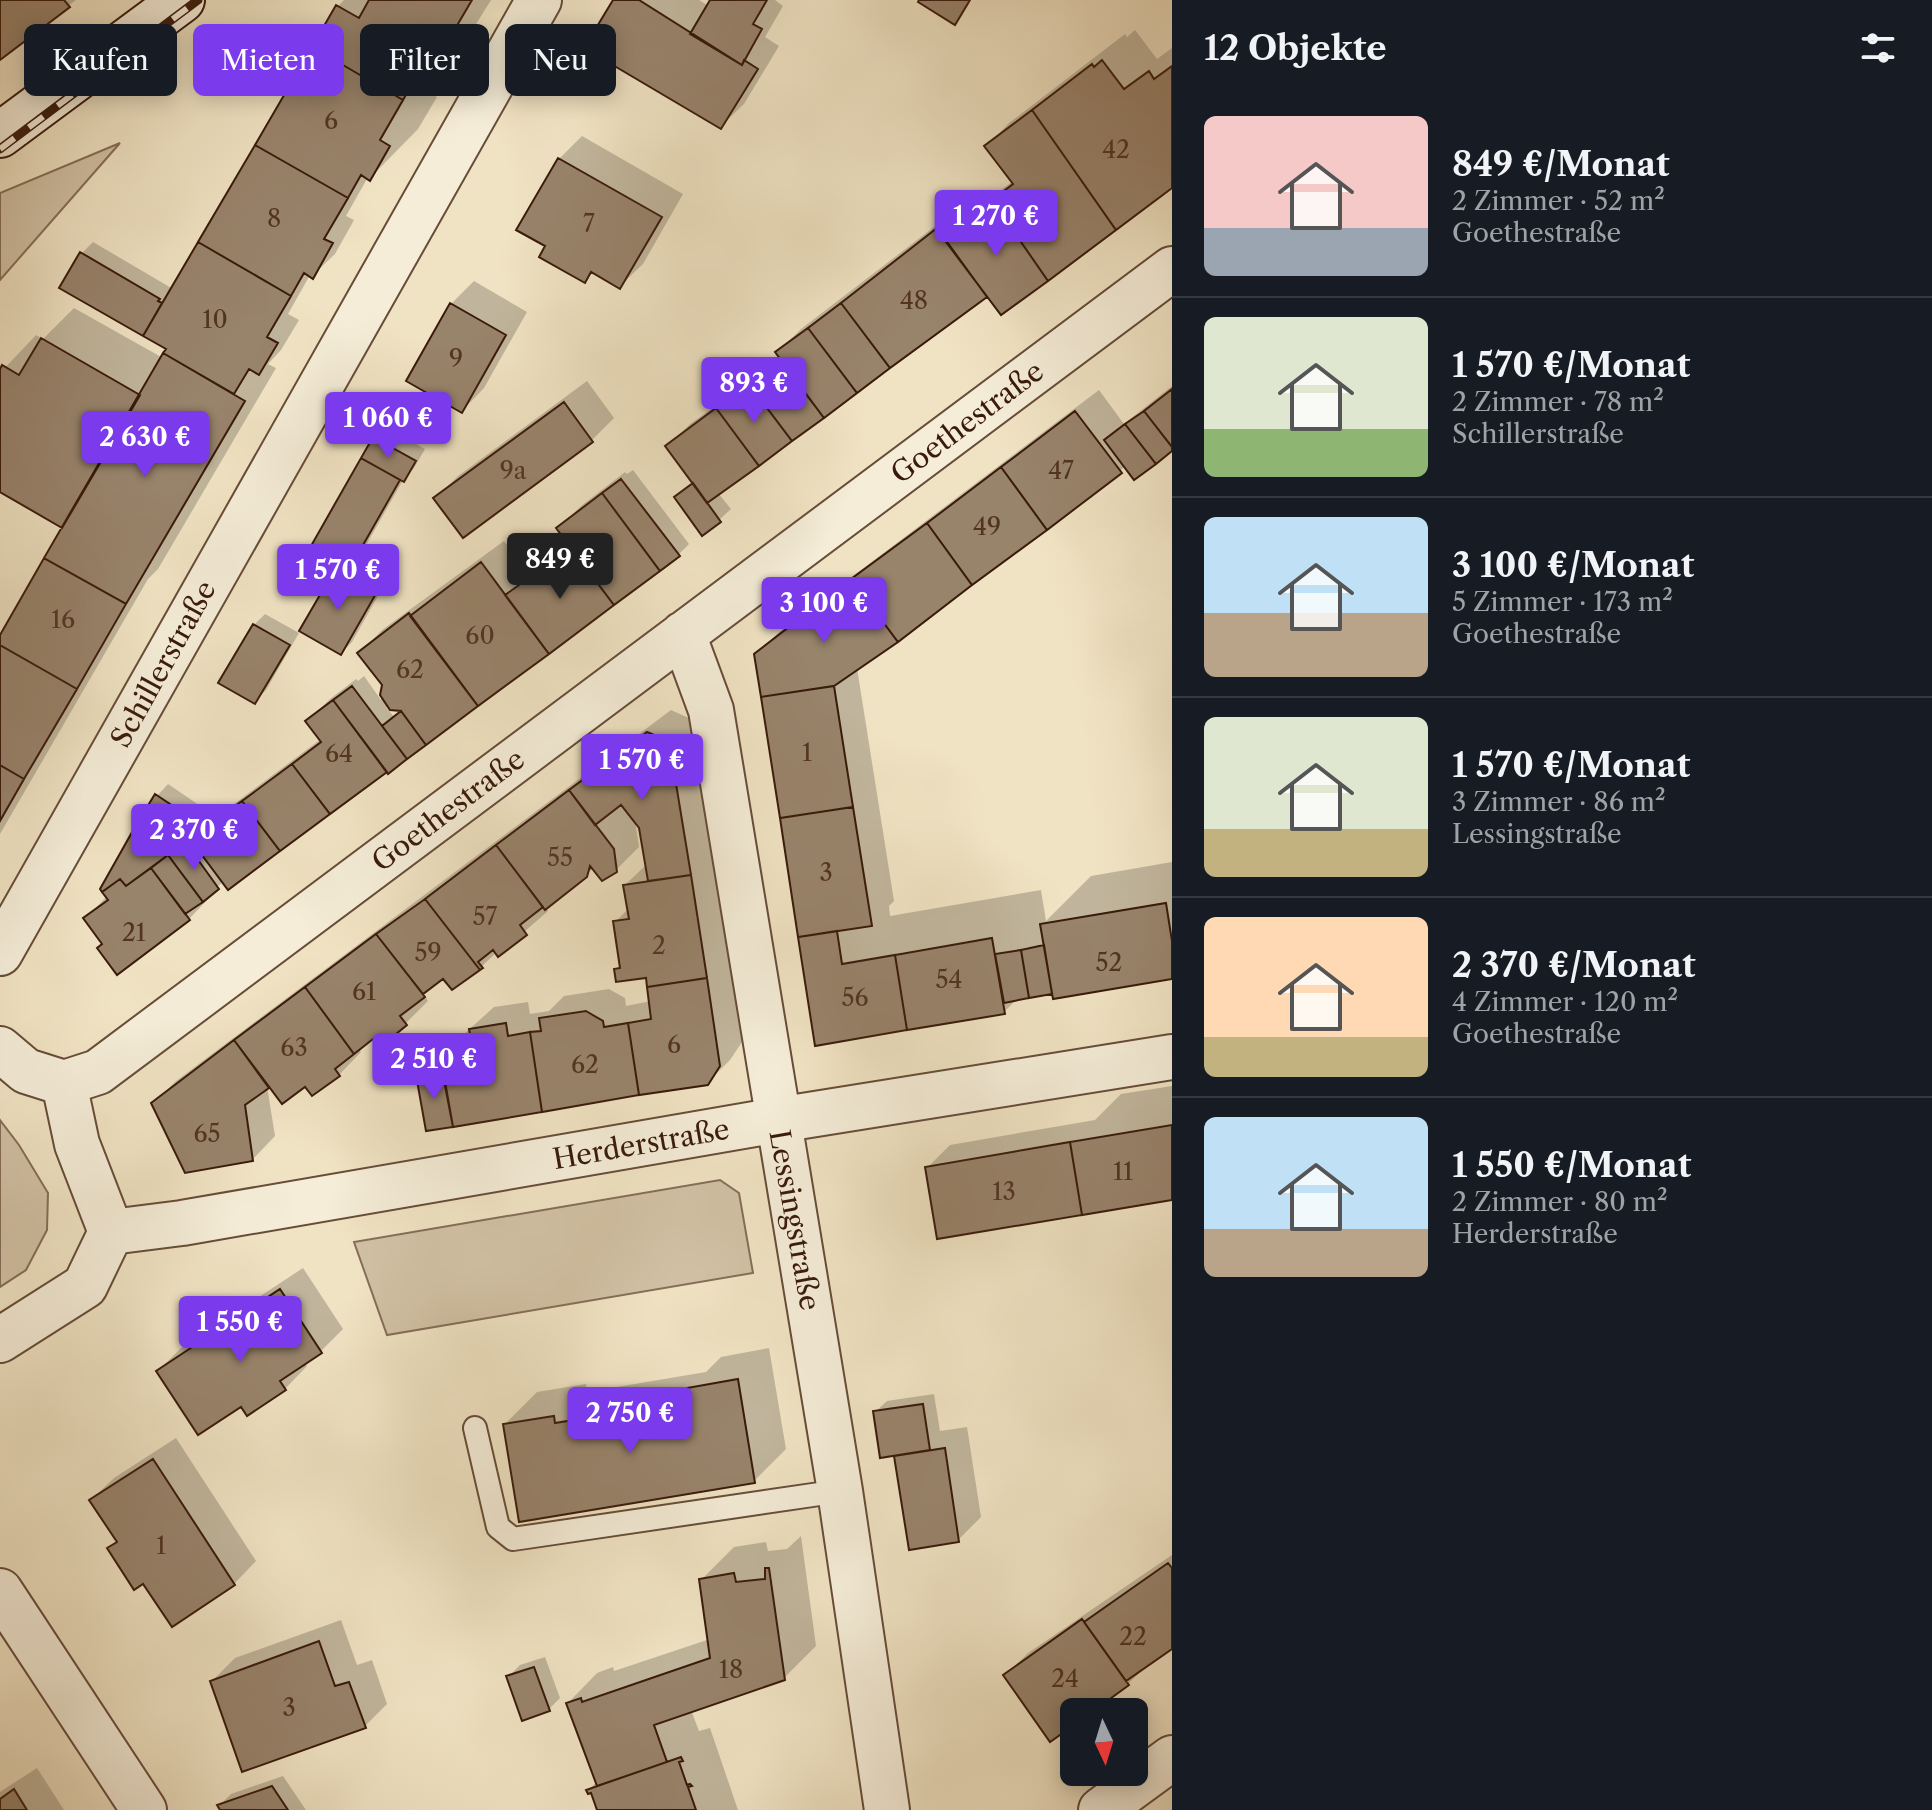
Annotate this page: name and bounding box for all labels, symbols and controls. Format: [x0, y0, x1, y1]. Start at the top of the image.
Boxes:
chip: Kaufen [24, 24, 177, 96]
chip: Mieten [193, 24, 344, 96]
chip: Filter [360, 24, 489, 96]
chip: Neu [505, 24, 616, 96]
icon: filters [1856, 26, 1900, 70]
text: 12 Objekte [1204, 27, 1387, 69]
house number: 6 [324, 106, 338, 135]
house number: 42 [1102, 135, 1130, 164]
text: 849 €/Monat [1452, 143, 1670, 185]
icon: home [1268, 148, 1364, 244]
text: 2 Zimmer · 52 m² [1452, 185, 1665, 217]
pin: 1 270 € [922, 190, 1070, 258]
text: 1 270 € [953, 200, 1039, 232]
house number: 8 [267, 204, 281, 233]
house number: 7 [583, 209, 595, 238]
text: Goethestraße [1452, 217, 1621, 249]
house number: 48 [900, 286, 928, 315]
house number: 10 [202, 305, 228, 334]
house number: 9 [449, 344, 463, 373]
text: 1 570 €/Monat [1452, 344, 1690, 386]
icon: home [1268, 349, 1364, 445]
street label: Goethestraße [884, 354, 1050, 490]
pin: 893 € [698, 357, 810, 425]
text: 893 € [719, 367, 789, 399]
text: 2 Zimmer · 78 m² [1452, 386, 1664, 418]
pin: 1 060 € [314, 392, 462, 460]
text: 1 060 € [343, 402, 433, 434]
pin: 2 630 € [71, 411, 219, 479]
text: Schillerstraße [1452, 418, 1624, 450]
text: 2 630 € [99, 421, 191, 453]
house number: 9a [500, 456, 527, 485]
house number: 47 [1048, 456, 1074, 485]
house number: 49 [973, 512, 1001, 541]
pin: 849 € [504, 533, 616, 601]
text: 849 € [525, 543, 595, 575]
pin: 1 570 € [264, 544, 412, 612]
text: 3 100 €/Monat [1452, 544, 1694, 586]
icon: home [1268, 549, 1364, 645]
text: 1 570 € [295, 554, 381, 586]
street label: Schillerstraße [103, 575, 223, 753]
pin: 3 100 € [750, 577, 898, 645]
text: 5 Zimmer · 173 m² [1452, 586, 1673, 618]
text: 3 100 € [780, 587, 868, 619]
house number: 16 [51, 605, 75, 634]
text: Goethestraße [1452, 618, 1621, 650]
house number: 60 [465, 621, 495, 650]
house number: 62 [396, 655, 424, 684]
pin: 1 570 € [568, 734, 716, 802]
house number: 1 [802, 738, 812, 767]
house number: 64 [325, 739, 353, 768]
street label: Goethestraße [365, 742, 531, 878]
text: 1 570 € [599, 744, 685, 776]
text: 1 570 €/Monat [1452, 744, 1690, 786]
icon: home [1268, 749, 1364, 845]
text: 3 Zimmer · 86 m² [1452, 786, 1666, 818]
pin: 2 370 € [120, 804, 268, 872]
text: 2 370 € [149, 814, 239, 846]
text: Lessingstraße [1452, 818, 1622, 850]
house number: 55 [547, 843, 573, 872]
house number: 3 [819, 858, 833, 887]
house number: 57 [473, 902, 498, 931]
house number: 21 [122, 918, 146, 947]
house number: 2 [652, 931, 666, 960]
house number: 59 [414, 938, 442, 967]
text: 2 370 €/Monat [1452, 944, 1696, 986]
house number: 52 [1096, 948, 1122, 977]
icon: home [1268, 949, 1364, 1045]
house number: 54 [936, 965, 962, 994]
house number: 61 [352, 977, 376, 1006]
house number: 56 [841, 983, 869, 1012]
text: 4 Zimmer · 120 m² [1452, 986, 1678, 1018]
text: Goethestraße [1452, 1018, 1621, 1050]
house number: 6 [667, 1030, 681, 1059]
house number: 63 [280, 1033, 308, 1062]
pin: 2 510 € [360, 1033, 508, 1101]
text: 2 510 € [390, 1043, 478, 1075]
house number: 62 [571, 1050, 599, 1079]
street label: Herderstraße [550, 1112, 732, 1176]
house number: 65 [193, 1119, 221, 1148]
street label: Lessingstraße [762, 1127, 828, 1313]
text: 1 550 €/Monat [1452, 1144, 1691, 1186]
icon: home [1268, 1149, 1364, 1245]
house number: 11 [1113, 1157, 1133, 1186]
house number: 13 [992, 1177, 1016, 1206]
text: 2 Zimmer · 80 m² [1452, 1186, 1668, 1218]
text: Herderstraße [1452, 1218, 1618, 1250]
pin: 1 550 € [166, 1296, 314, 1364]
text: 1 550 € [197, 1306, 283, 1338]
pin: 2 750 € [556, 1387, 704, 1455]
text: 2 750 € [585, 1397, 675, 1429]
house number: 1 [156, 1531, 166, 1560]
house number: 22 [1119, 1622, 1147, 1651]
house number: 18 [719, 1655, 743, 1684]
house number: 24 [1051, 1664, 1079, 1693]
house number: 3 [282, 1693, 296, 1722]
north arrow [1060, 1698, 1148, 1786]
map controls [1060, 1698, 1148, 1786]

